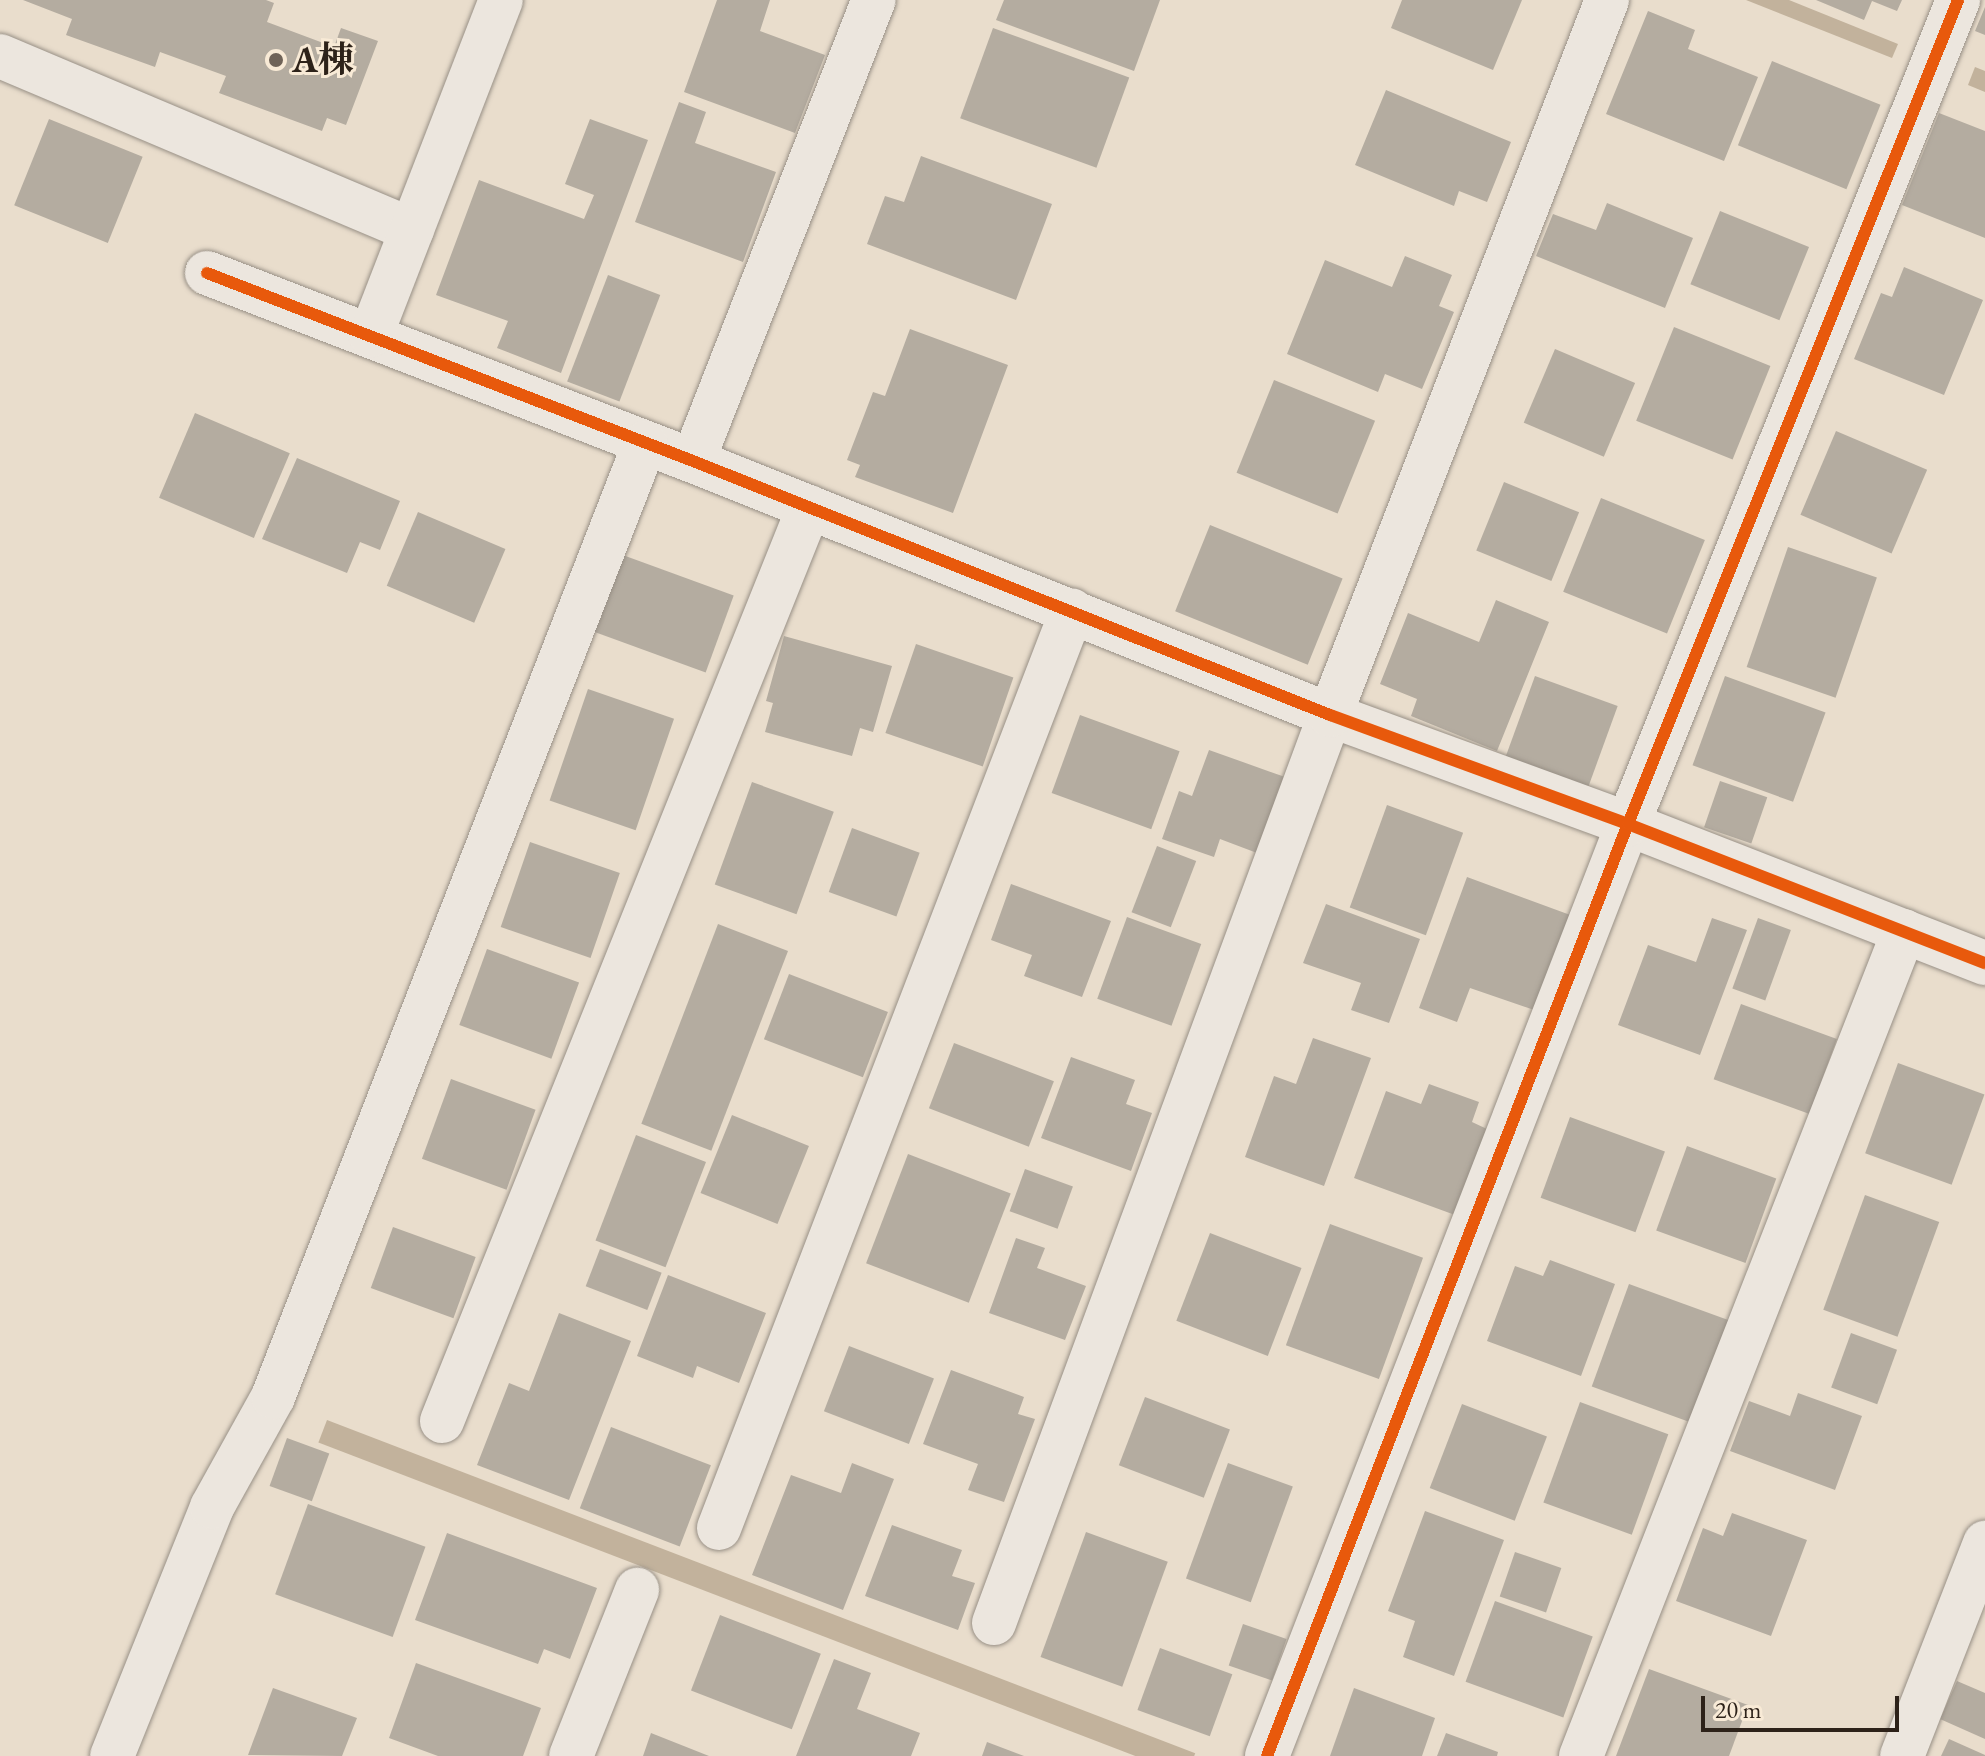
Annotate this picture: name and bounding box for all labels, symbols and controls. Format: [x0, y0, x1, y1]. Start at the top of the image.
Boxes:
place label: A棟 [292, 38, 354, 82]
marker: A棟 [267, 51, 285, 69]
scale bar [1705, 1680, 1903, 1730]
text: 20 m [1715, 1694, 1762, 1725]

